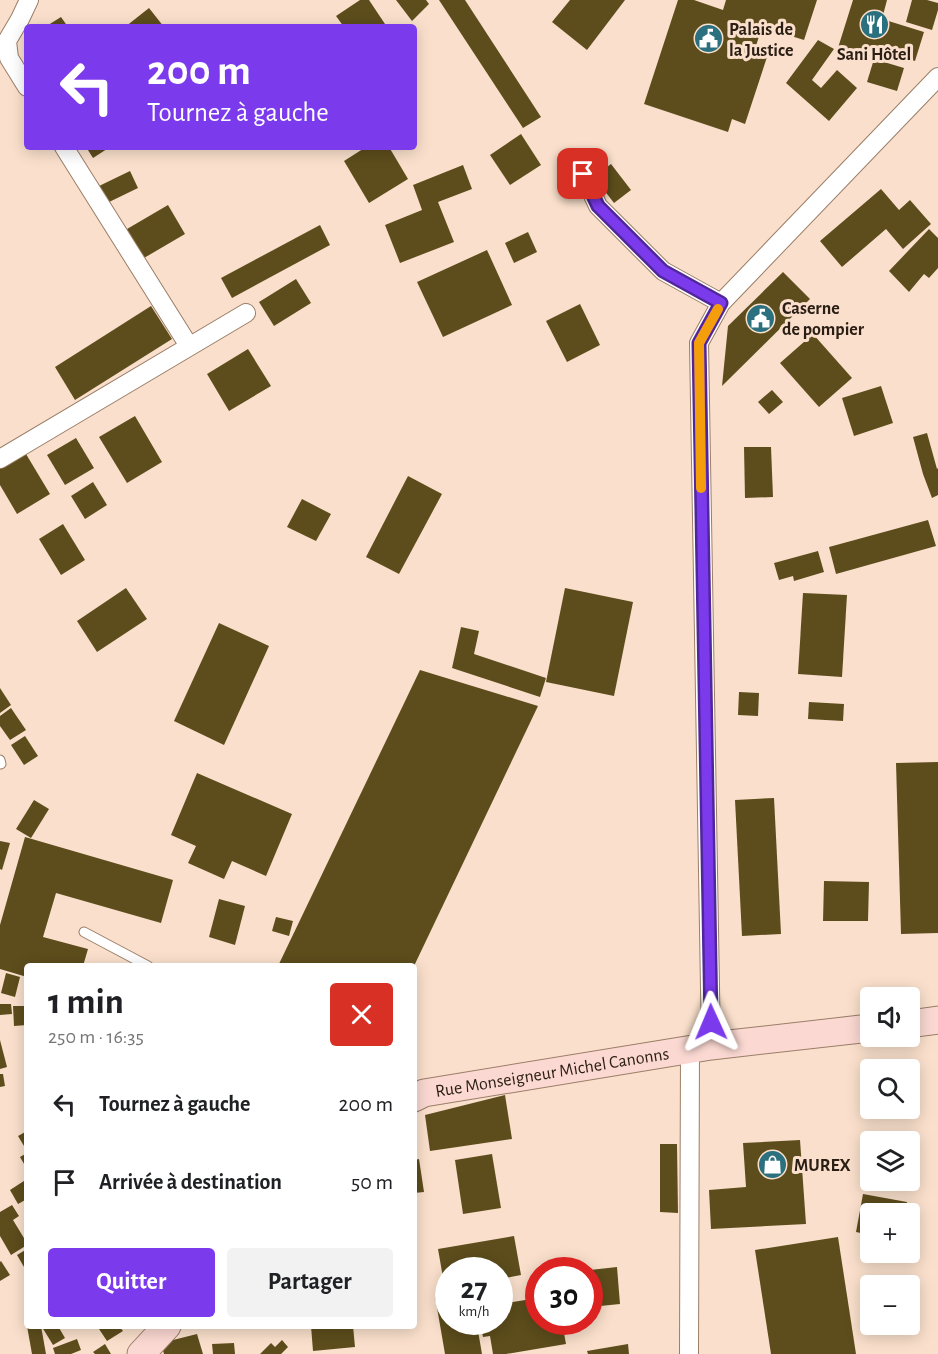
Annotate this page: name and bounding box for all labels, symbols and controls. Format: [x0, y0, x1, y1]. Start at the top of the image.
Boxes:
restaurant icon: Sani Hôtel [858, 9, 890, 41]
place label: Palais de la Justice [729, 21, 793, 60]
public building icon: Palais de la Justice [692, 23, 724, 55]
place label: Sani Hôtel [837, 46, 911, 64]
icon: left [48, 48, 126, 126]
text: 200 m [147, 50, 251, 92]
text: Tournez à gauche [147, 99, 329, 126]
pin [557, 148, 608, 199]
icon: arrive [566, 157, 599, 190]
place label: Caserne de pompier [782, 300, 865, 339]
public building icon: Caserne de pompier [745, 302, 777, 334]
button: close [330, 983, 393, 1046]
text: 1 min [48, 984, 124, 1020]
map controls [860, 987, 920, 1335]
button: sound [860, 987, 920, 1047]
position arrow [679, 990, 743, 1054]
text: 250 m · 16:35 [48, 1027, 144, 1047]
street label: Rue Monseigneur Michel Canonns [434, 1045, 671, 1101]
button: search [860, 1059, 920, 1119]
icon: left [48, 1088, 81, 1121]
text: Tournez à gauche [99, 1093, 250, 1115]
text: 200 m [339, 1093, 393, 1115]
button: layers [860, 1131, 920, 1191]
shop icon: MUREX [757, 1149, 789, 1181]
place label: MUREX [794, 1157, 851, 1175]
icon: arrive [48, 1166, 81, 1199]
text: Arrivée à destination [99, 1171, 282, 1193]
text: 50 m [351, 1171, 393, 1193]
button: + [860, 1203, 920, 1263]
button: Quitter [48, 1248, 215, 1317]
button: Partager [227, 1248, 393, 1317]
speed limit sign: 30 [525, 1257, 603, 1335]
text: 27 [460, 1274, 488, 1304]
button: − [860, 1275, 920, 1335]
text: km/h [459, 1304, 489, 1319]

